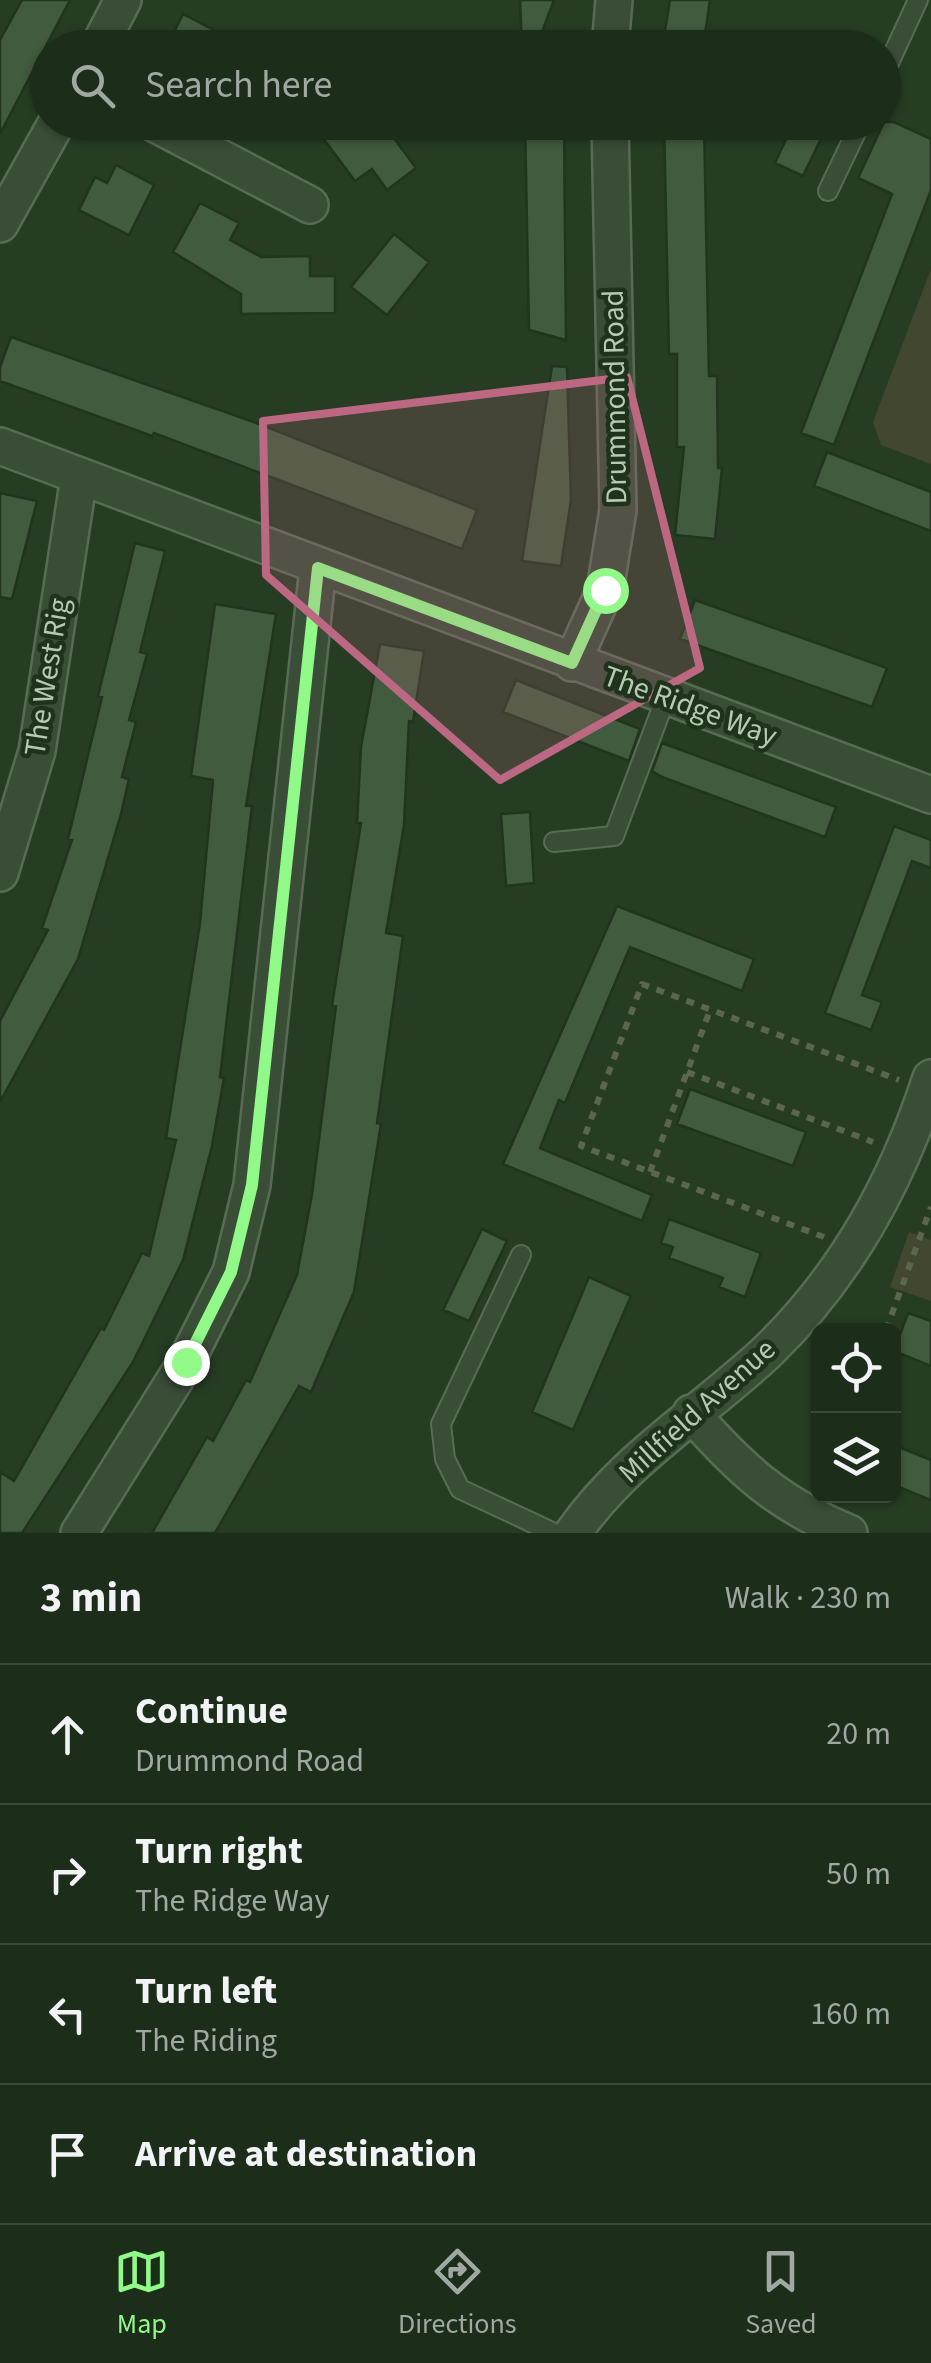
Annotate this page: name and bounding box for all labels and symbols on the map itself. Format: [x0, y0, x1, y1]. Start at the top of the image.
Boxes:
street label: Drummond Road [592, 289, 638, 505]
route start [583, 568, 629, 614]
street label: The West Rig [13, 595, 81, 759]
street label: The Ridge Way [597, 655, 783, 757]
street label: Millfield Avenue [609, 1329, 785, 1493]
route end [164, 1340, 210, 1386]

